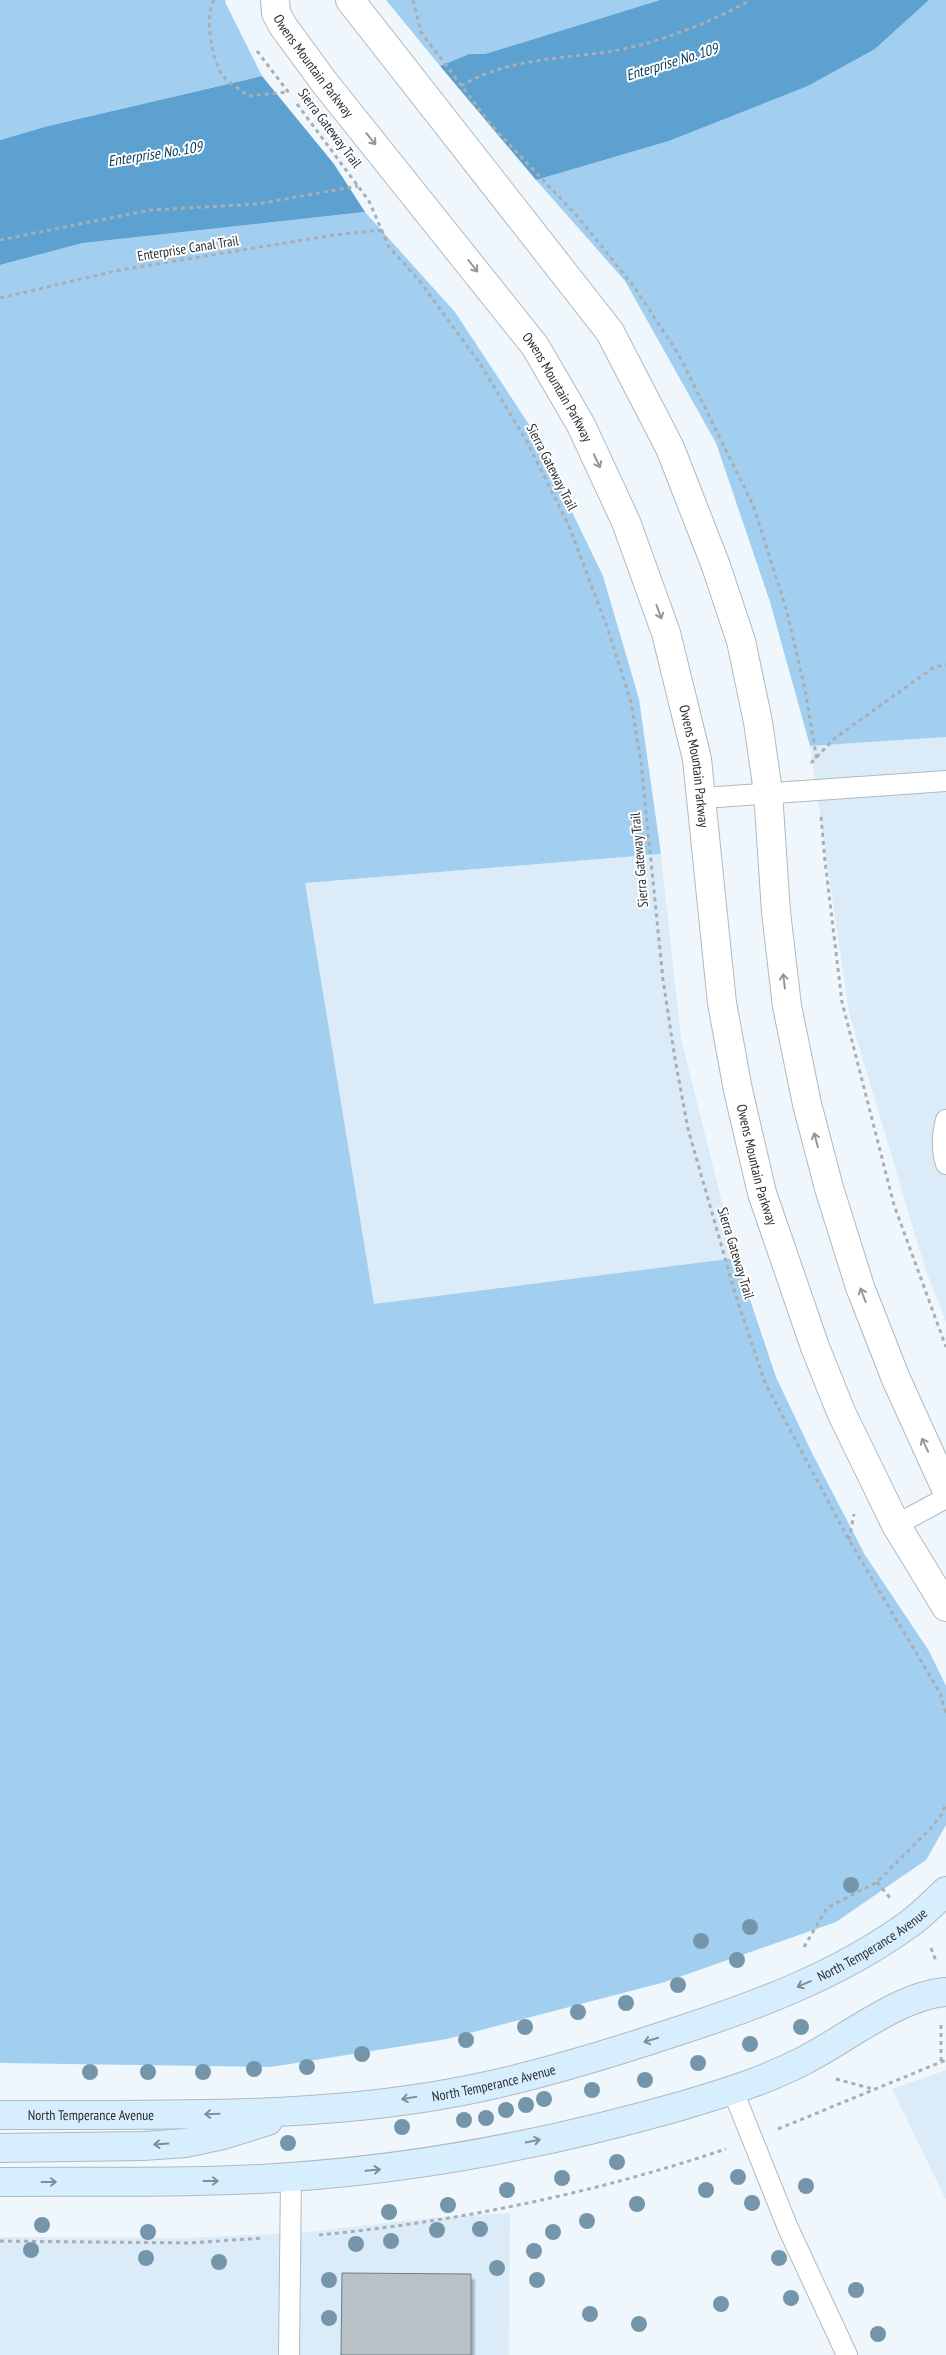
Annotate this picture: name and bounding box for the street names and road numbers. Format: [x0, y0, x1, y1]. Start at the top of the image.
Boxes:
street label: Owens Mountain Parkway [269, 11, 358, 122]
street label: Sierra Gateway Trail [294, 85, 366, 172]
street label: Enterprise Canal Trail [136, 231, 241, 265]
street label: Owens Mountain Parkway [518, 328, 597, 445]
street label: Sierra Gateway Trail [522, 421, 582, 514]
street label: Owens Mountain Parkway [675, 703, 713, 829]
street label: Sierra Gateway Trail [626, 811, 652, 908]
street label: Owens Mountain Parkway [733, 1102, 782, 1228]
street label: Sierra Gateway Trail [713, 1205, 759, 1302]
street label: North Temperance Avenue [814, 1904, 931, 1985]
street label: North Temperance Avenue [430, 2060, 558, 2105]
street label: North Temperance Avenue [28, 2106, 154, 2124]

